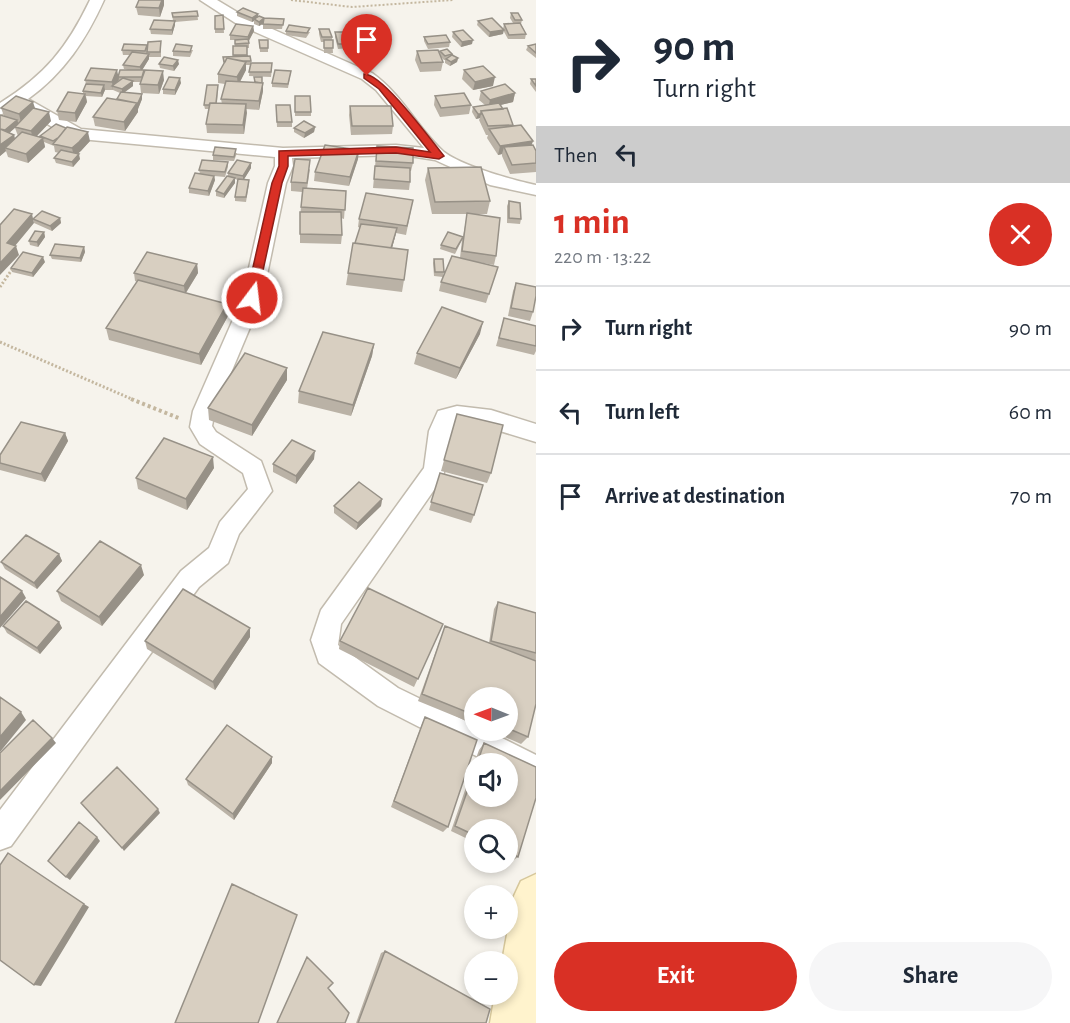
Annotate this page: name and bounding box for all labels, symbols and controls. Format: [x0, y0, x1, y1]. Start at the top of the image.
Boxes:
pin [341, 14, 392, 76]
icon: arrive [350, 23, 383, 56]
icon: right [554, 24, 632, 102]
text: 90 m [653, 26, 735, 68]
text: Turn right [653, 75, 756, 102]
icon: left [610, 138, 643, 171]
text: Then [554, 144, 598, 166]
button: close [989, 203, 1052, 266]
text: 1 min [554, 204, 630, 240]
text: 220 m · 13:22 [554, 247, 651, 267]
position arrow [220, 266, 284, 330]
icon: right [554, 312, 587, 345]
text: Turn right [605, 317, 692, 339]
text: 90 m [1009, 317, 1052, 339]
icon: left [554, 396, 587, 429]
text: Turn left [605, 401, 679, 423]
text: 60 m [1009, 401, 1052, 423]
icon: arrive [554, 480, 587, 513]
text: Arrive at destination [605, 485, 785, 507]
text: 70 m [1010, 485, 1052, 507]
north arrow [464, 687, 518, 741]
map controls [464, 687, 518, 1005]
button: sound [464, 753, 518, 807]
button: search [464, 819, 518, 873]
button: + [464, 885, 518, 939]
button: Exit [554, 942, 797, 1011]
button: Share [809, 942, 1052, 1011]
button: − [464, 951, 518, 1005]

